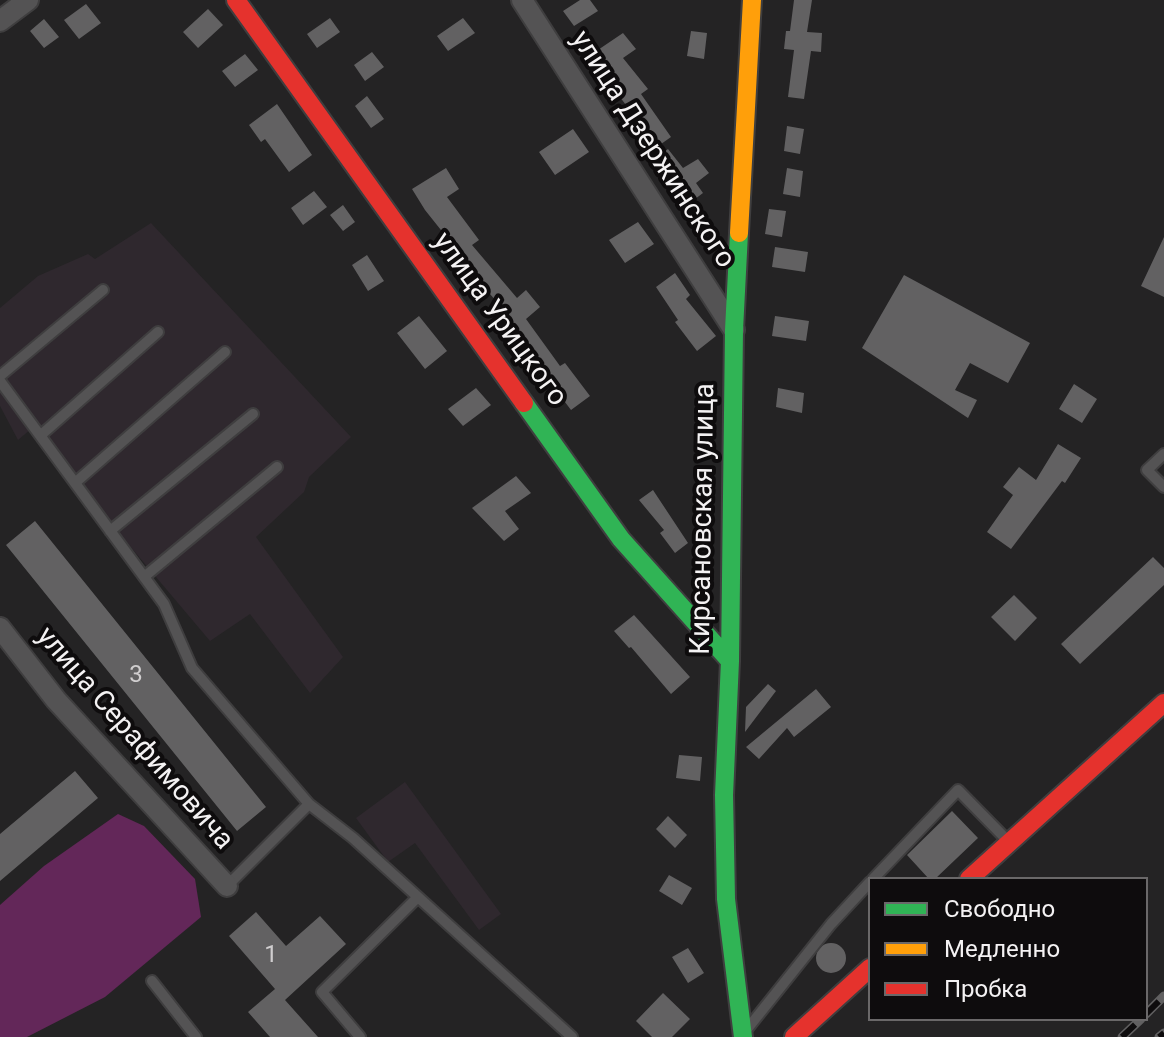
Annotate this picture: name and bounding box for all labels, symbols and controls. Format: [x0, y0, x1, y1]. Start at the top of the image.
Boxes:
street label: улица Дзержинского [563, 25, 741, 275]
street label: улица Урицкого [425, 226, 573, 414]
street label: Кирсановская улица [685, 383, 723, 655]
street label: улица Серафимовича [28, 621, 240, 857]
house number: 3 [129, 662, 143, 690]
legend [868, 877, 1148, 1021]
text: Свободно [944, 895, 1055, 923]
text: Медленно [944, 935, 1060, 963]
house number: 1 [264, 942, 278, 970]
text: Пробка [944, 975, 1027, 1003]

